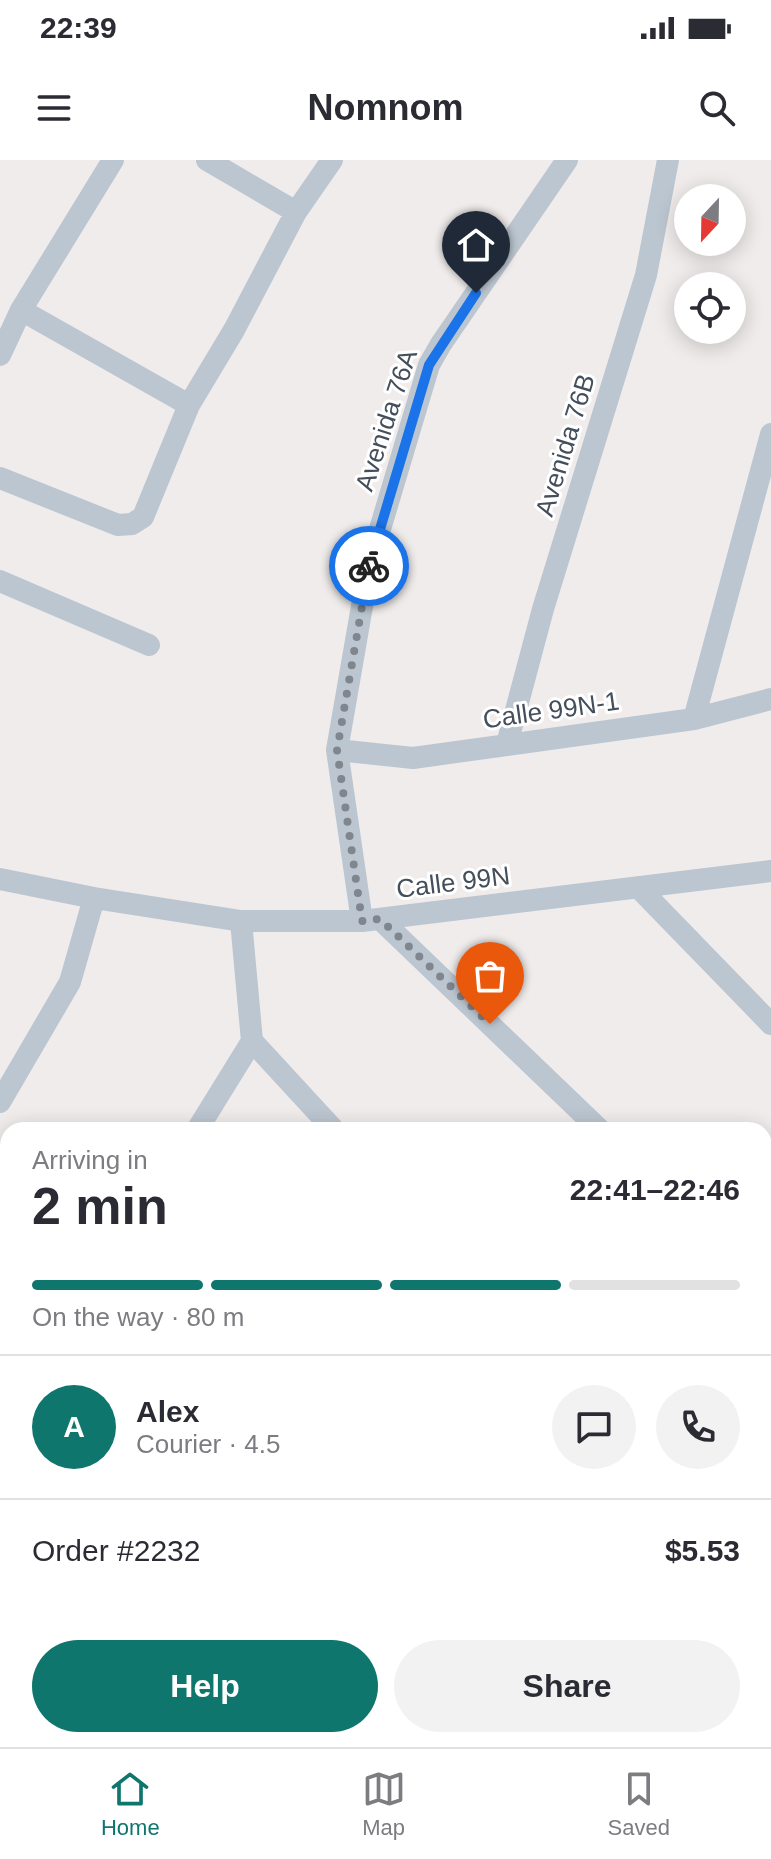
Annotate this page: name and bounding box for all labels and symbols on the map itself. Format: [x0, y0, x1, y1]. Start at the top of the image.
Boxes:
north arrow [674, 184, 746, 256]
pin [442, 211, 510, 293]
street label: Avenida 76A [349, 345, 423, 495]
street label: Avenida 76B [529, 370, 601, 520]
courier [329, 526, 409, 606]
street label: Calle 99N-1 [481, 686, 621, 734]
street label: Calle 99N [395, 860, 511, 904]
pin [456, 942, 524, 1024]

